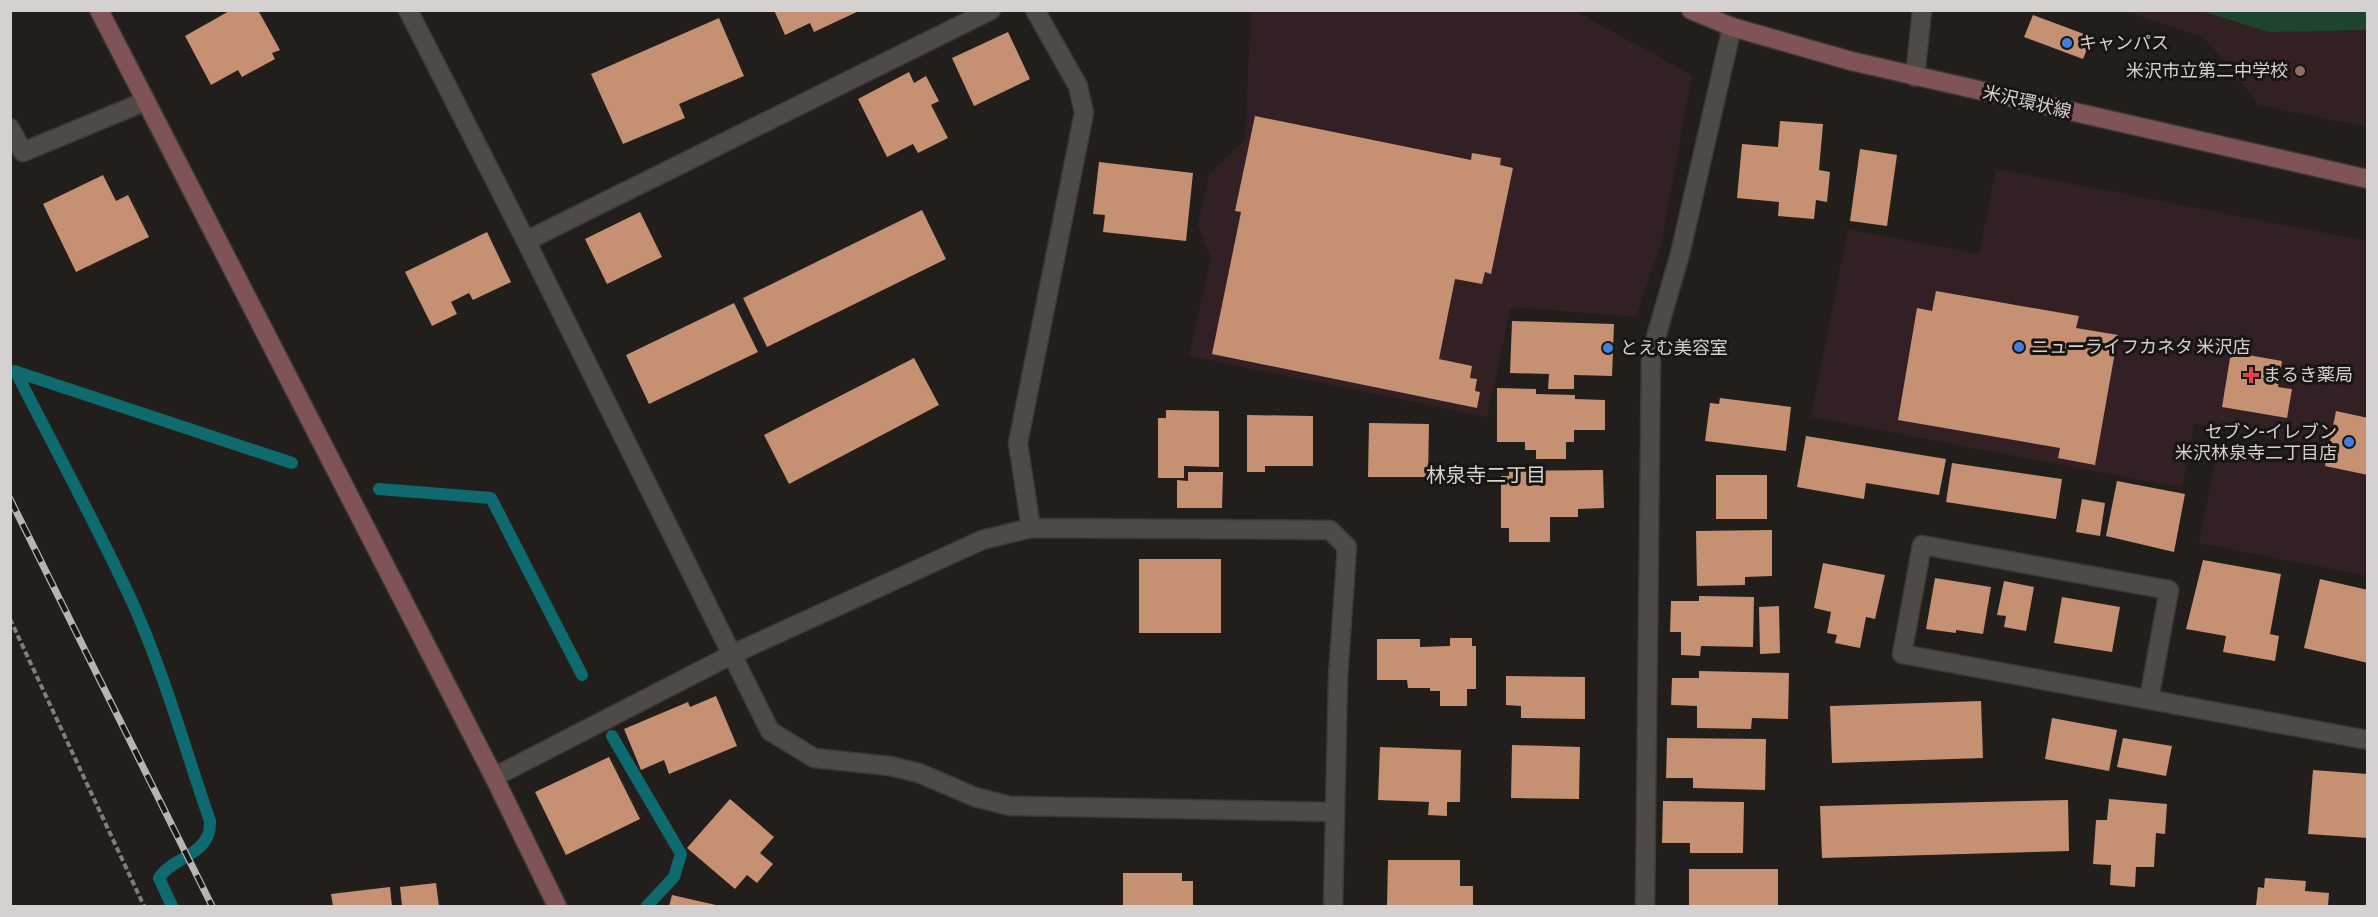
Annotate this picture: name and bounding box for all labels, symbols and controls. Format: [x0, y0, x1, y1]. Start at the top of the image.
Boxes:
place label: キャンパス [2079, 28, 2169, 55]
marker: キャンパス [2060, 36, 2074, 50]
place label: 米沢市立第二中学校 [2126, 56, 2288, 83]
marker: 米沢市立第二中学校 [2293, 64, 2307, 78]
street label: 米沢環状線 [1980, 77, 2074, 124]
place label: ニューライフカネタ 米沢店 [2031, 332, 2251, 359]
place label: とえむ美容室 [1620, 333, 1728, 360]
marker: ニューライフカネタ 米沢店 [2012, 340, 2026, 354]
marker: とえむ美容室 [1601, 341, 1615, 355]
place label: まるき薬局 [2263, 360, 2353, 387]
marker: まるき薬局 [2244, 368, 2258, 382]
place label: セブン-イレブン 米沢林泉寺二丁目店 [2175, 417, 2337, 465]
marker: セブン-イレブン 米沢林泉寺二丁目店 [2342, 435, 2356, 449]
district label: 林泉寺二丁目 [1426, 458, 1546, 488]

